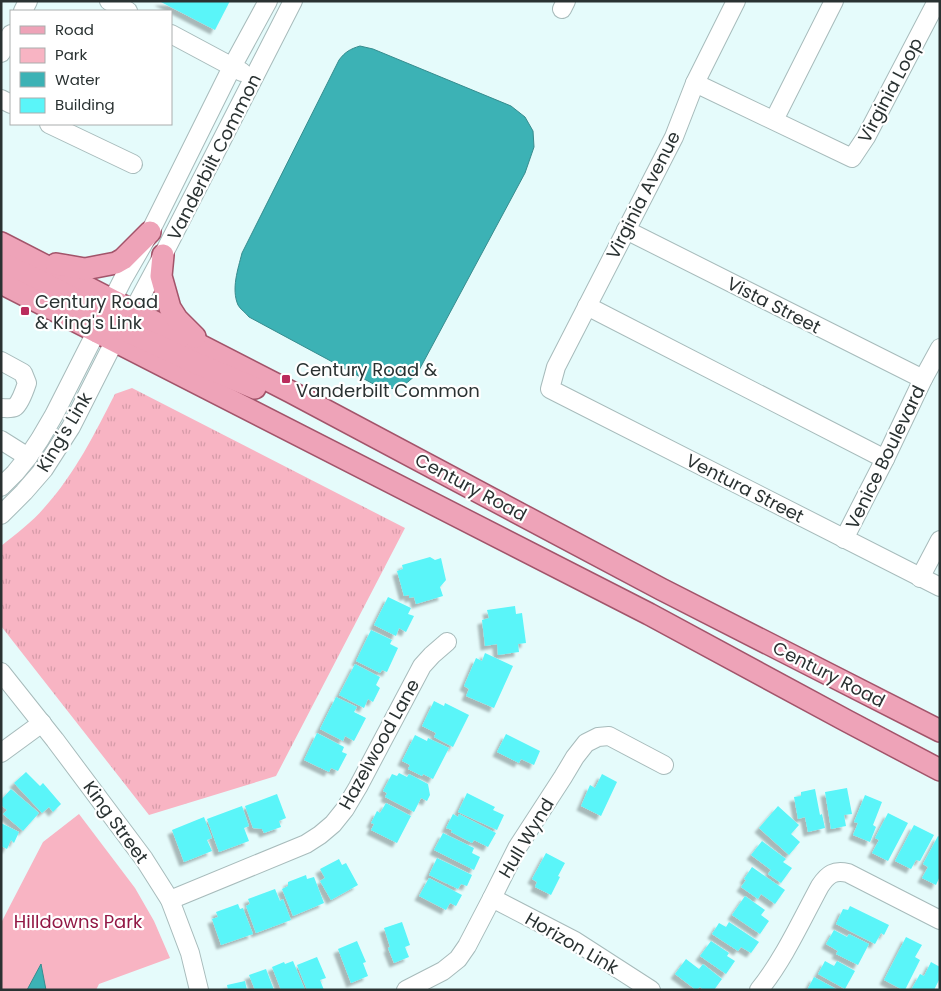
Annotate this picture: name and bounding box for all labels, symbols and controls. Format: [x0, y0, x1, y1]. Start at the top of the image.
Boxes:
legend [10, 10, 172, 125]
text: Road [55, 19, 94, 40]
street label: Virginia Loop [852, 33, 928, 147]
text: Park [55, 44, 87, 65]
text: Water [55, 69, 101, 90]
street label: Vanderbilt Common [161, 69, 267, 245]
text: Building [55, 94, 115, 115]
street label: Virginia Avenue [600, 127, 686, 263]
street label: Vista Street [723, 271, 825, 339]
place label: Century Road & King's Link [35, 289, 158, 335]
marker: Century Road & King's Link [19, 305, 31, 317]
place label: Century Road & Vanderbilt Common [296, 357, 480, 403]
marker: Century Road & Vanderbilt Common [280, 373, 292, 385]
street label: Venice Boulevard [839, 381, 931, 533]
street label: King's Link [30, 387, 98, 477]
street label: Century Road [411, 447, 531, 527]
street label: Ventura Street [682, 448, 808, 528]
street label: Century Road [768, 635, 890, 713]
street label: Hazelwood Lane [333, 674, 425, 814]
street label: King Street [78, 776, 154, 868]
street label: Hull Wynd [492, 793, 560, 883]
street label: Horizon Link [521, 906, 624, 980]
park label: Hilldowns Park [14, 909, 143, 934]

